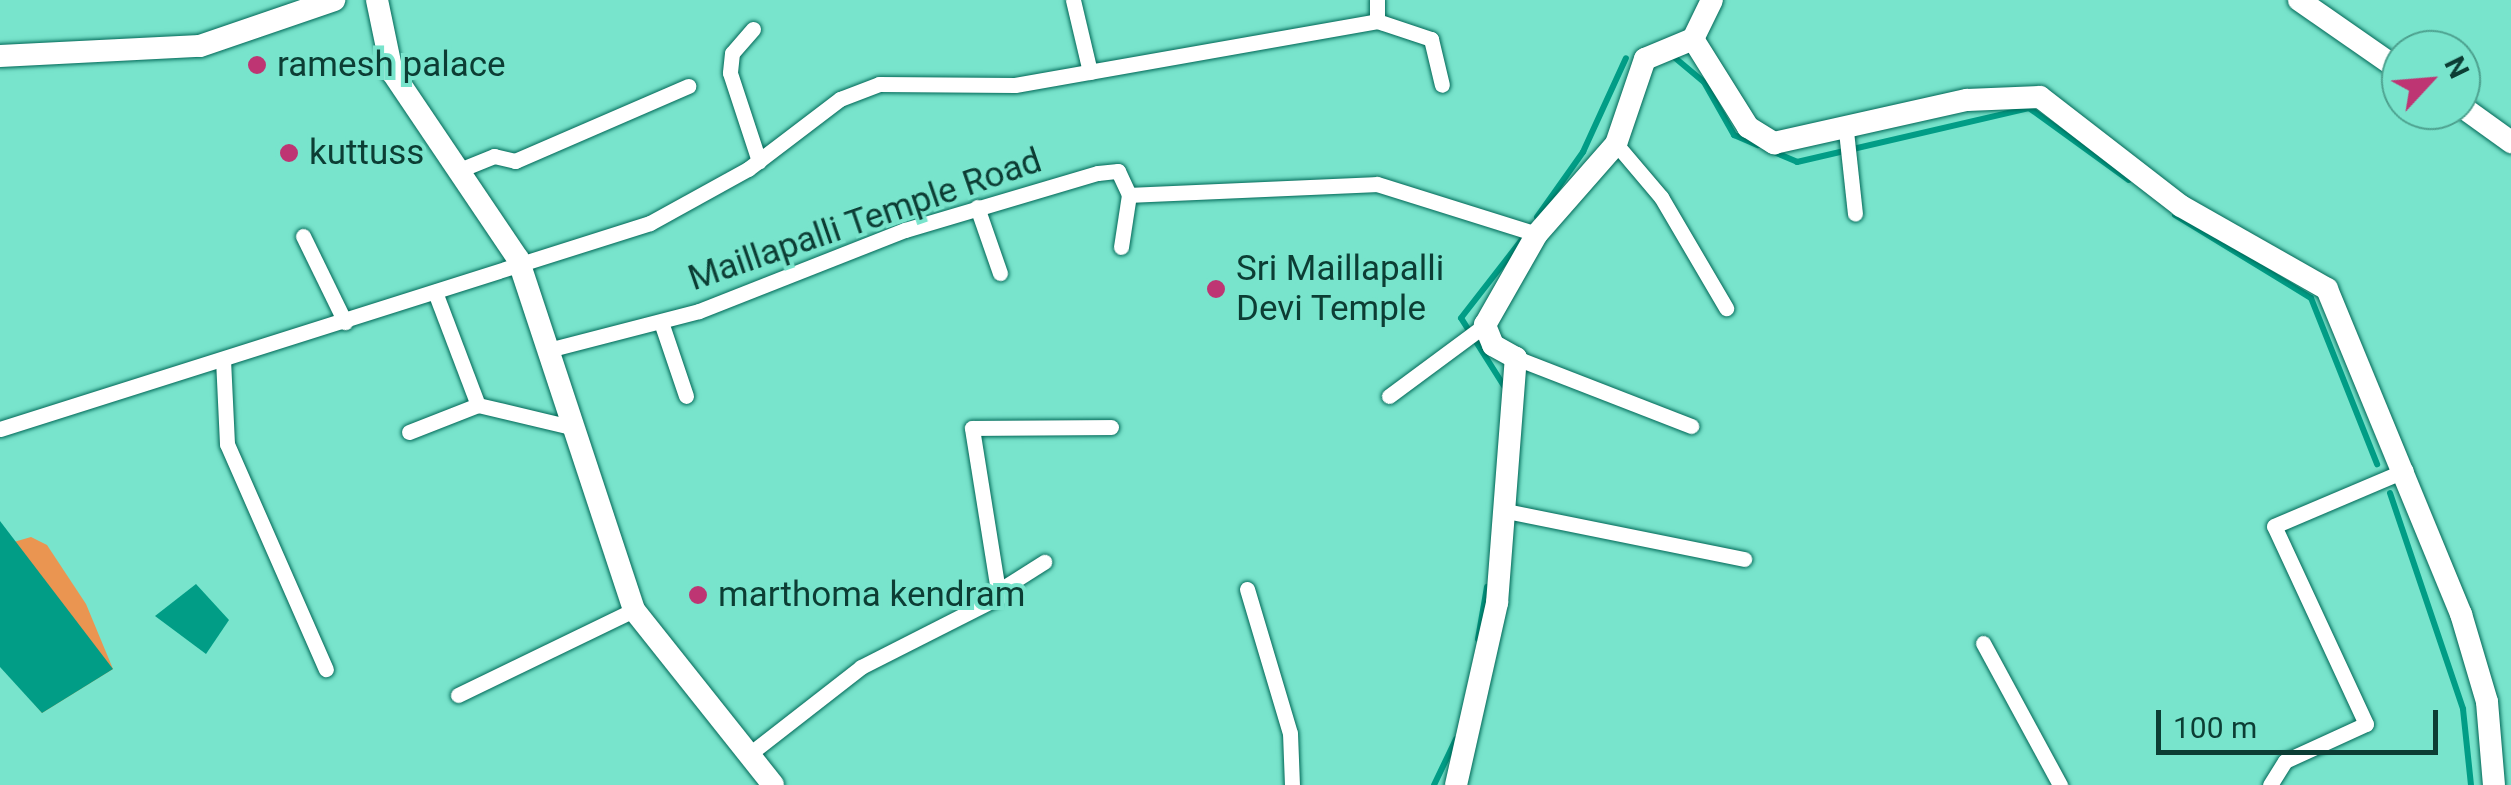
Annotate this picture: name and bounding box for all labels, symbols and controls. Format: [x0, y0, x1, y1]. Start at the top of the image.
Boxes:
north arrow [2381, 30, 2481, 130]
place label: ramesh palace [277, 44, 506, 86]
text: N [2437, 51, 2476, 84]
marker: ramesh palace [246, 54, 268, 76]
place label: kuttuss [309, 132, 424, 174]
street label: Maillapalli Temple Road [683, 140, 1047, 300]
marker: kuttuss [278, 142, 300, 164]
place label: Sri Maillapalli Devi Temple [1236, 248, 1444, 330]
marker: Sri Maillapalli Devi Temple [1205, 278, 1227, 300]
place label: marthoma kendram [718, 574, 1025, 616]
marker: marthoma kendram [687, 584, 709, 606]
scale bar [2161, 690, 2444, 752]
text: 100 m [2173, 710, 2257, 745]

